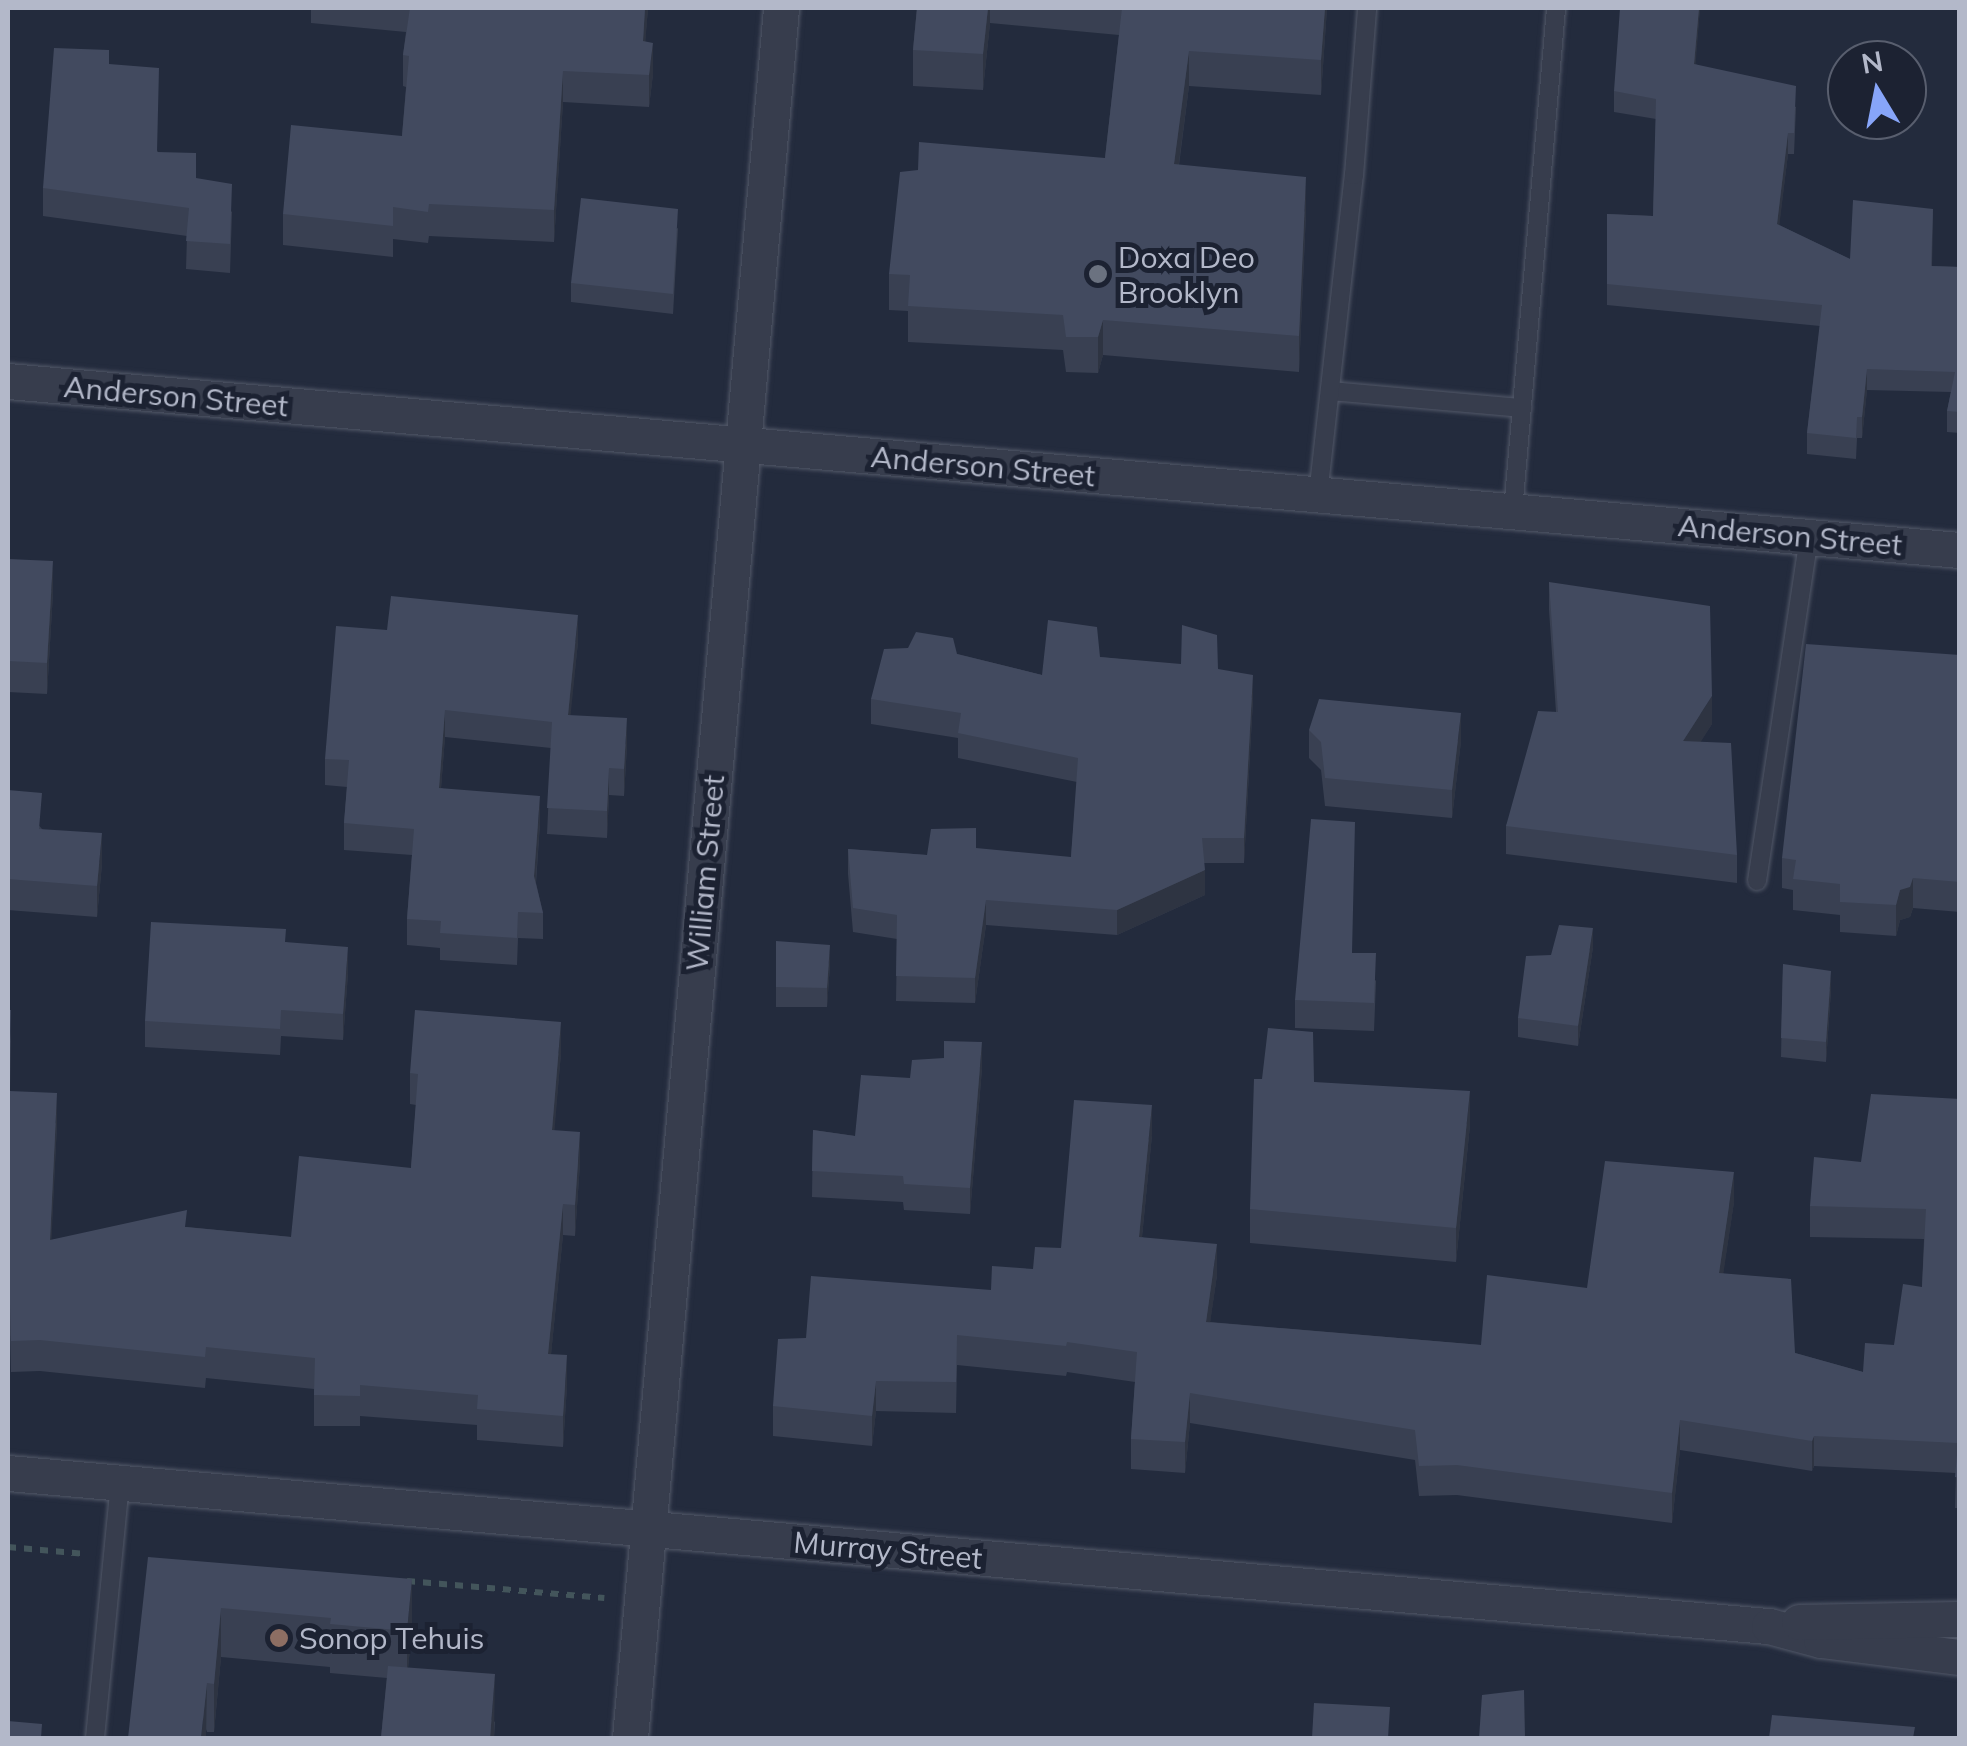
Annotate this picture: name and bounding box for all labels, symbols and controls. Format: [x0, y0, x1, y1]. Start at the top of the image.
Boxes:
north arrow [1827, 40, 1927, 140]
text: N [1859, 43, 1885, 81]
place label: Doxa Deo Brooklyn [1118, 239, 1255, 310]
marker: Doxa Deo Brooklyn [1087, 263, 1109, 285]
street label: Anderson Street [62, 368, 290, 424]
street label: Anderson Street [869, 438, 1097, 494]
street label: Anderson Street [1676, 507, 1904, 563]
street label: William Street [678, 773, 732, 973]
street label: Murray Street [792, 1524, 984, 1576]
place label: Sonop Tehuis [299, 1620, 484, 1656]
marker: Sonop Tehuis [268, 1627, 290, 1649]

